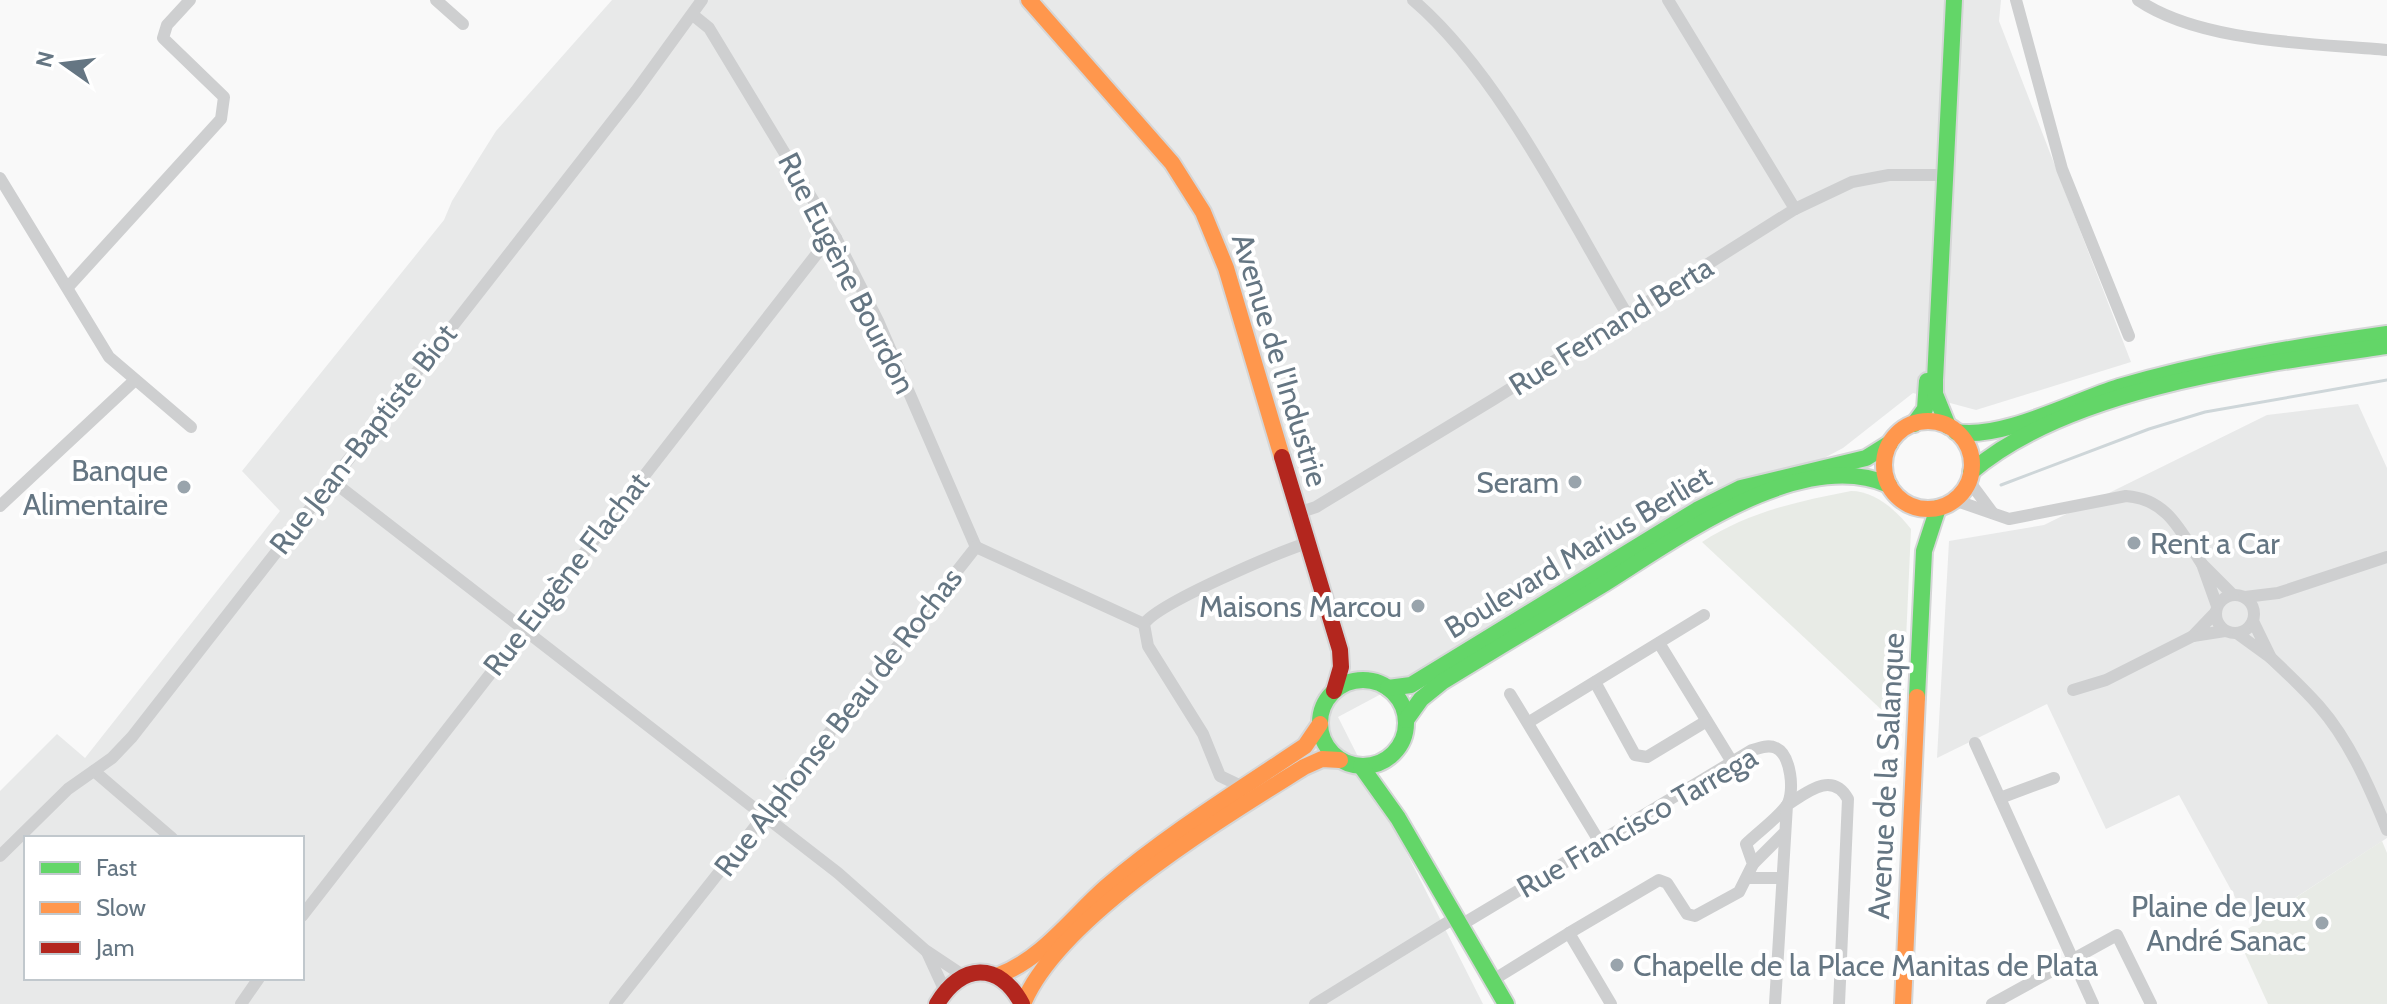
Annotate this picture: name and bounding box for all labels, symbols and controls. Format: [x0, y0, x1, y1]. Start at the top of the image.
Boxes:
north arrow [24, 24, 104, 104]
text: N [30, 48, 60, 70]
street label: Rue Eugène Bourdon [770, 146, 924, 400]
street label: Avenue de l'Industrie [1224, 229, 1336, 491]
street label: Rue Fernand Berta [1502, 248, 1720, 404]
street label: Rue Jean-Baptiste Biot [262, 316, 464, 562]
place label: Banque Alimentaire [23, 452, 168, 523]
street label: Boulevard Marius Berliet [1438, 458, 1718, 646]
place label: Seram [1476, 464, 1559, 501]
street label: Rue Eugène Flachat [475, 465, 657, 683]
marker: Seram [1566, 473, 1584, 491]
marker: Banque Alimentaire [175, 478, 193, 496]
place label: Rent a Car [2150, 525, 2280, 562]
marker: Rent a Car [2125, 534, 2143, 552]
street label: Rue Alphonse Beau de Rochas [706, 560, 970, 884]
place label: Maisons Marcou [1199, 588, 1402, 625]
marker: Maisons Marcou [1409, 597, 1427, 615]
street label: Avenue de la Salanque [1860, 632, 1912, 920]
street label: Rue Francisco Tarrega [1510, 738, 1764, 906]
legend [24, 836, 304, 980]
text: Fast [96, 853, 137, 882]
place label: Plaine de Jeux André Sanac [2131, 888, 2306, 959]
text: Slow [96, 893, 146, 922]
marker: Plaine de Jeux André Sanac [2313, 914, 2331, 932]
text: Jam [95, 933, 134, 962]
place label: Chapelle de la Place Manitas de Plata [1633, 947, 2099, 984]
marker: Chapelle de la Place Manitas de Plata [1608, 956, 1626, 974]

